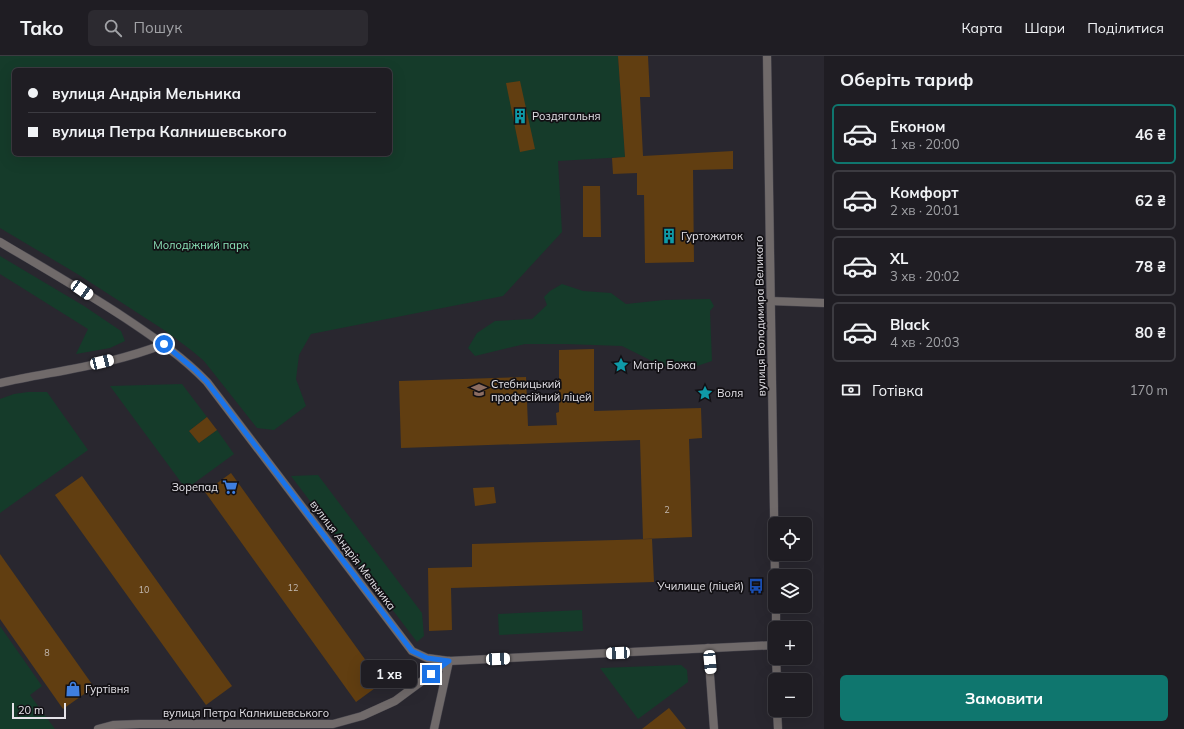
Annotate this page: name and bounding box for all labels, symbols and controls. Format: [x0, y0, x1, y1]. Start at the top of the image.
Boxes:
search box [88, 10, 368, 46]
text: Tako [20, 16, 64, 40]
icon: search [102, 17, 124, 39]
text: Пошук [134, 18, 182, 37]
text: Карта [961, 19, 1003, 37]
text: Шари [1025, 19, 1065, 37]
text: Поділитися [1087, 19, 1164, 37]
text: Оберіть тариф [840, 68, 973, 91]
text: вулиця Андрія Мельника [52, 84, 241, 103]
building icon: Роздягальня [511, 107, 529, 125]
place label: Роздягальня [532, 109, 601, 123]
icon: car [842, 116, 878, 152]
text: Економ [890, 117, 945, 136]
text: вулиця Петра Калнишевського [52, 122, 287, 141]
text: 46 ₴ [1135, 125, 1166, 144]
text: 1 хв · 20:00 [890, 136, 959, 152]
icon: car [842, 182, 878, 218]
text: Комфорт [890, 183, 959, 202]
text: 62 ₴ [1135, 191, 1166, 210]
text: 2 хв · 20:01 [890, 202, 959, 218]
building icon: Гуртожиток [660, 227, 678, 245]
place label: Гуртожиток [681, 229, 743, 243]
street label: вулиця Володимира Великого [752, 236, 768, 396]
park label: Молодіжний парк [153, 238, 249, 252]
icon: car [842, 248, 878, 284]
text: XL [890, 249, 908, 268]
text: 78 ₴ [1135, 257, 1166, 276]
text: 3 хв · 20:02 [890, 268, 959, 284]
car [69, 278, 95, 302]
icon: car [842, 314, 878, 350]
text: Black [890, 315, 929, 334]
text: 80 ₴ [1135, 323, 1166, 342]
text: 4 хв · 20:03 [890, 334, 959, 350]
route start [155, 335, 173, 353]
car [89, 353, 115, 371]
place icon: Матір Божа [612, 356, 630, 374]
place label: Матір Божа [633, 358, 696, 372]
place label: Стебницький професійний ліцей [491, 377, 592, 404]
icon: cash [840, 379, 862, 401]
school or university icon: Стебницький професійний ліцей [470, 381, 488, 399]
text: Готівка [872, 381, 923, 400]
text: 170 m [1130, 382, 1168, 398]
place icon: Воля [696, 384, 714, 402]
place label: Воля [717, 386, 743, 400]
supermarket icon: Зорепад [221, 478, 239, 496]
place label: Зорепад [172, 480, 218, 494]
street label: вулиця Андрія Мельника [307, 497, 399, 613]
house number: 2 [664, 504, 670, 515]
map controls [768, 517, 812, 717]
button: locate [768, 517, 812, 561]
button: layers [768, 569, 812, 613]
bus stop icon: Училище (ліцей) [747, 577, 765, 595]
place label: Училище (ліцей) [656, 579, 744, 593]
house number: 12 [288, 582, 298, 593]
house number: 10 [139, 584, 149, 595]
button: + [768, 621, 812, 665]
car [606, 646, 630, 660]
house number: 8 [44, 647, 50, 658]
car [703, 650, 717, 674]
car [486, 652, 510, 666]
callout: 1 хв [361, 660, 417, 688]
route end [422, 665, 440, 683]
text: 1 хв [376, 666, 402, 682]
button: − [768, 673, 812, 717]
button: Замовити [840, 675, 1168, 721]
shop icon: Гуртівня [64, 680, 82, 698]
place label: Гуртівня [85, 682, 129, 696]
scale bar [12, 701, 66, 720]
text: 20 m [18, 703, 44, 717]
street label: вулиця Петра Калнишевського [163, 706, 329, 720]

